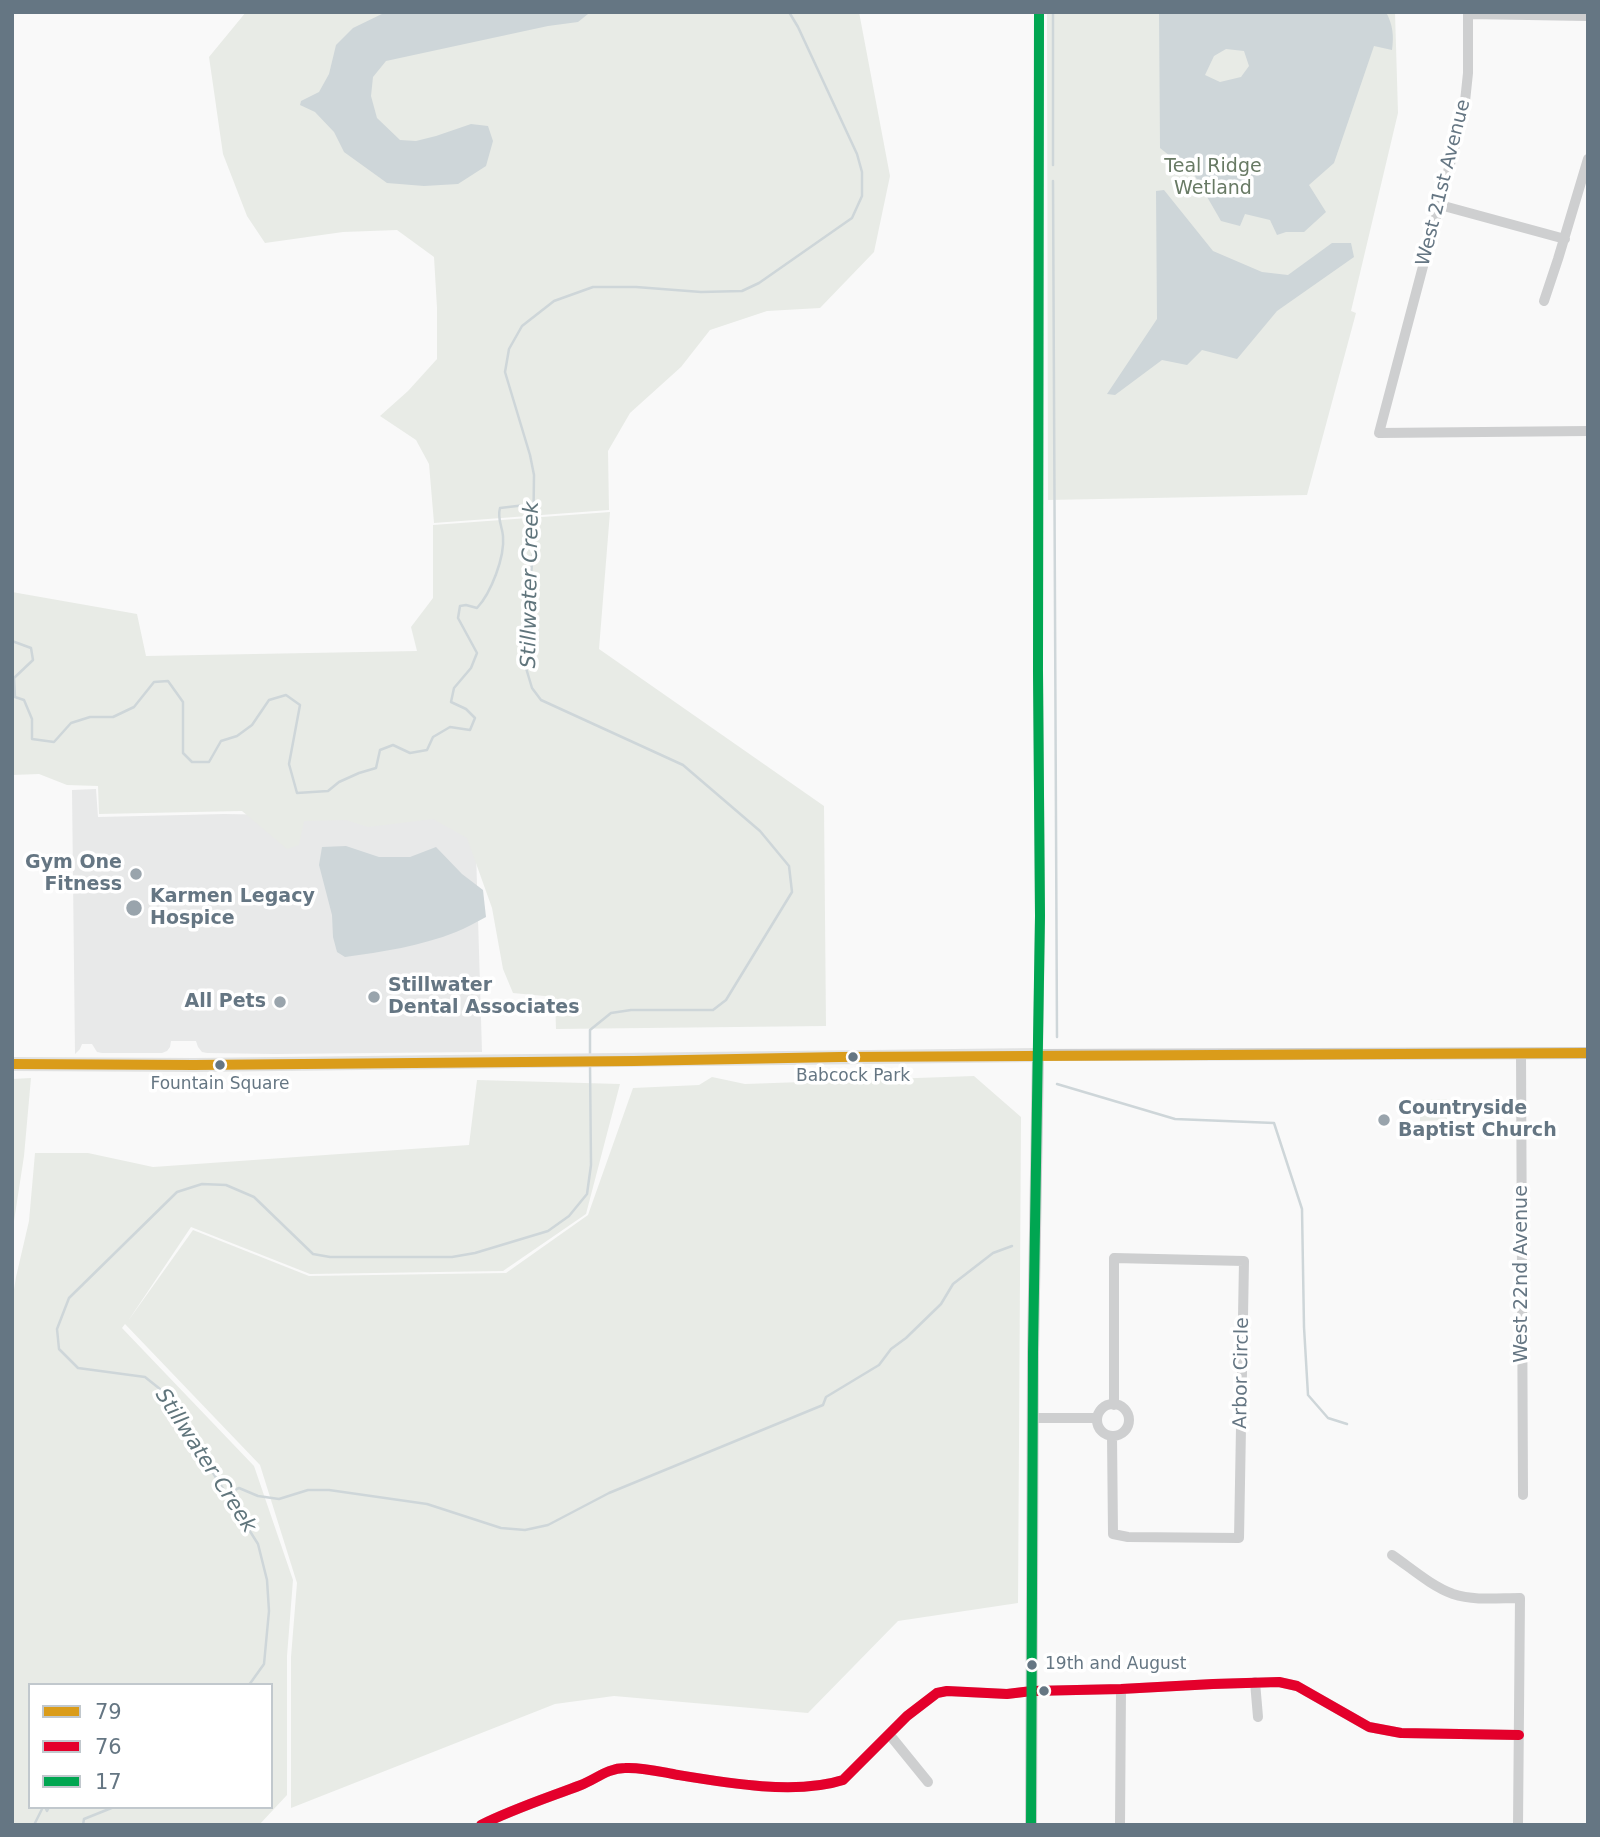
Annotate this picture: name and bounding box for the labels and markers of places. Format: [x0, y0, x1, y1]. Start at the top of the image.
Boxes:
place label: Gym One Fitness [25, 852, 122, 896]
marker: Gym One Fitness [128, 866, 144, 882]
place label: Karmen Legacy Hospice [150, 886, 315, 930]
marker: Karmen Legacy Hospice [124, 898, 144, 918]
place label: Stillwater Dental Associates [388, 975, 579, 1019]
marker: Stillwater Dental Associates [366, 989, 382, 1005]
place label: All Pets [184, 991, 266, 1013]
marker: All Pets [272, 994, 288, 1010]
marker: Babcock Park [846, 1050, 860, 1064]
marker: Fountain Square [213, 1058, 227, 1072]
place label: Babcock Park [796, 1067, 910, 1087]
place label: Fountain Square [151, 1075, 289, 1095]
place label: Countryside Baptist Church [1398, 1098, 1557, 1142]
marker: Countryside Baptist Church [1376, 1112, 1392, 1128]
place label: 19th and August [1045, 1655, 1186, 1675]
marker: 19th and August [1025, 1658, 1039, 1672]
unlabelled marker [1037, 1684, 1051, 1698]

